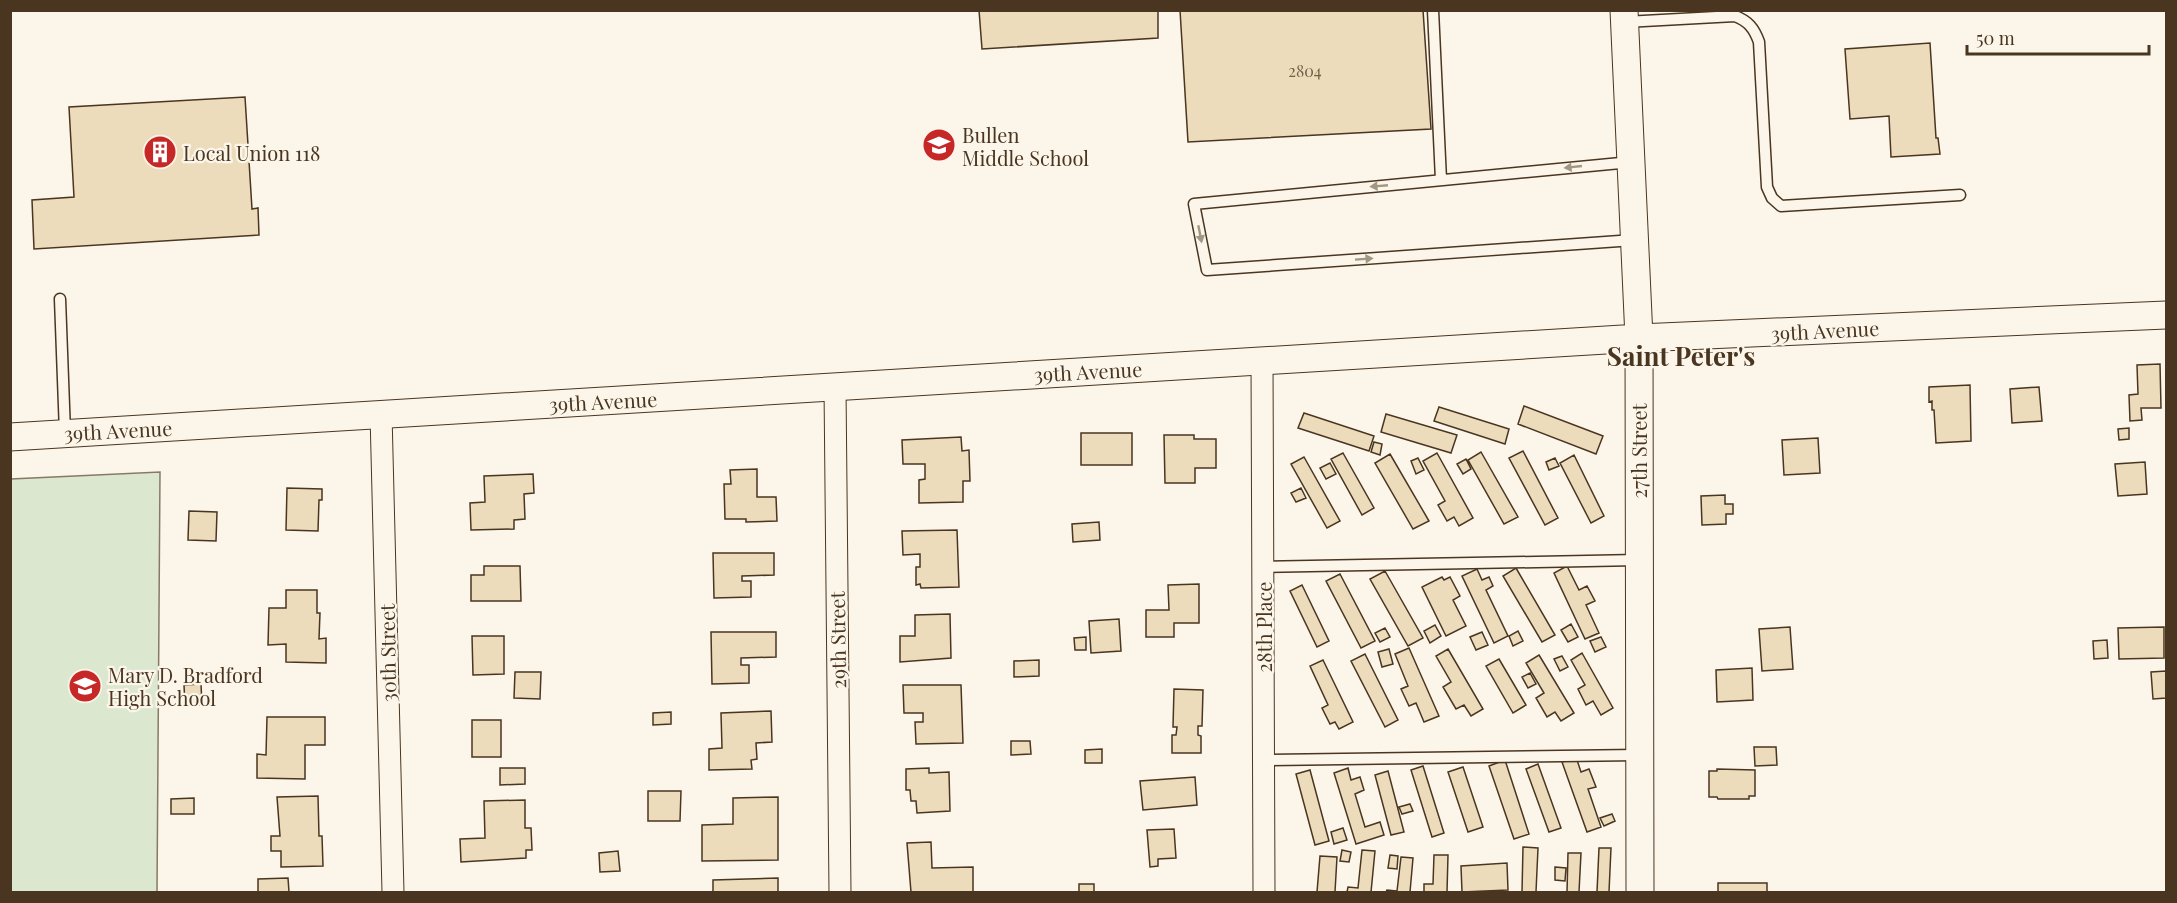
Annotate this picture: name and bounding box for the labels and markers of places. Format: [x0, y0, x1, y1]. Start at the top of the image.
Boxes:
place label: Bullen Middle School [962, 121, 1089, 171]
school or university icon: Bullen Middle School [921, 127, 957, 163]
building icon: Local Union 118 [142, 134, 178, 170]
place label: Local Union 118 [183, 139, 320, 166]
place label: Mary D. Bradford High School [108, 661, 263, 711]
school or university icon: Mary D. Bradford High School [67, 668, 103, 704]

